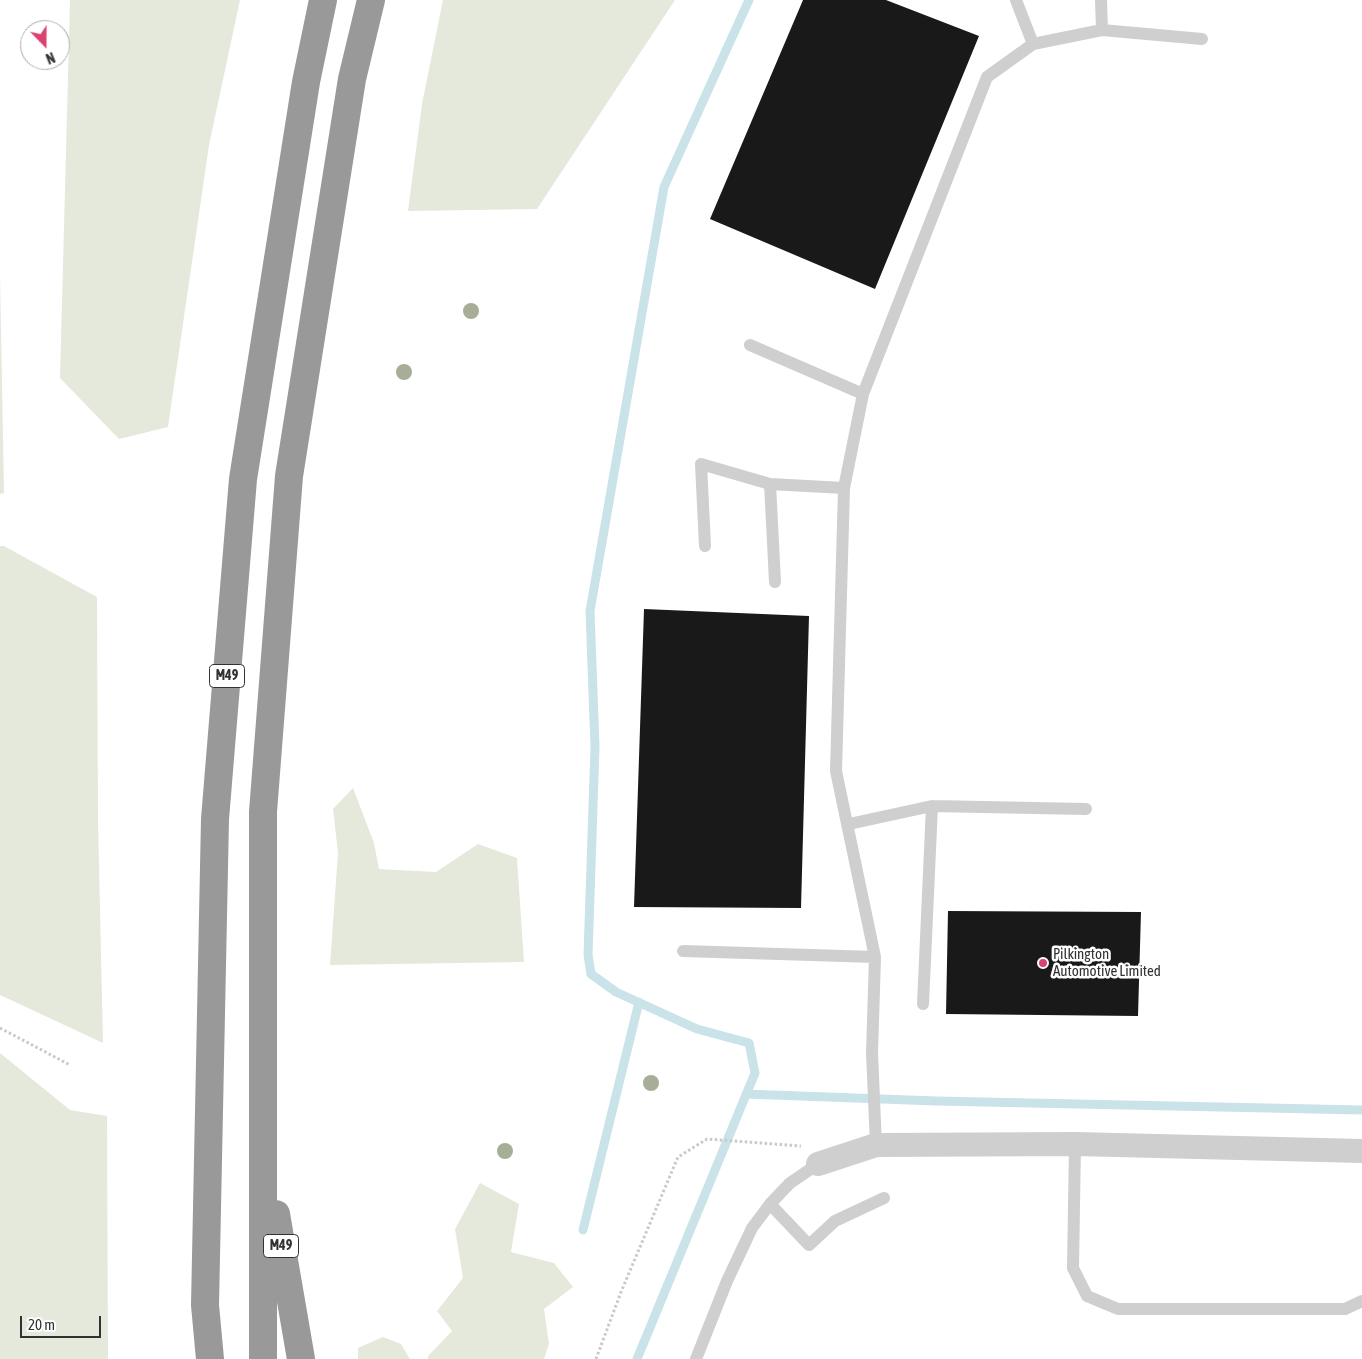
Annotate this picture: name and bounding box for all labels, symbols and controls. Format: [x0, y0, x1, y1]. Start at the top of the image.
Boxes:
north arrow [20, 20, 70, 70]
text: N [43, 49, 57, 67]
road number: M49 [210, 664, 244, 688]
place label: Pilkington Automotive Limited [1053, 945, 1161, 980]
marker: Pilkington Automotive Limited [1037, 957, 1049, 969]
road number: M49 [264, 1234, 298, 1258]
scale bar [22, 1306, 104, 1338]
text: 20 m [28, 1316, 55, 1333]

